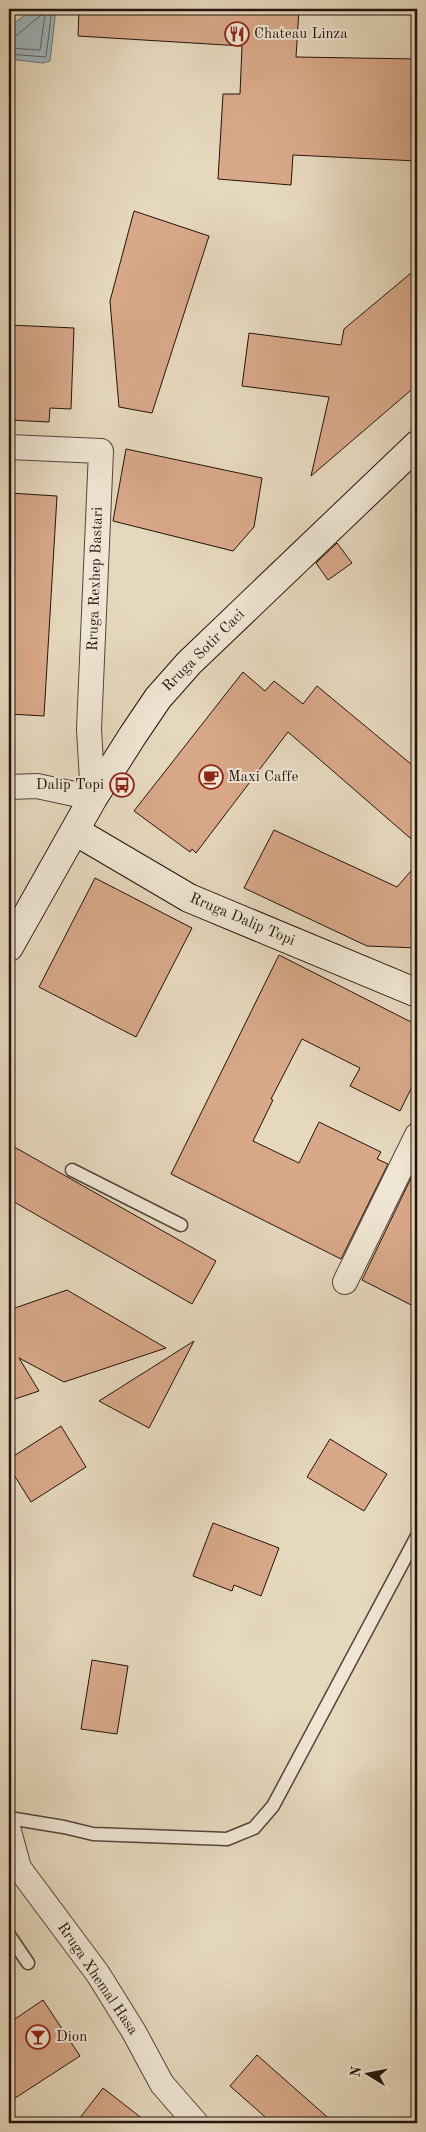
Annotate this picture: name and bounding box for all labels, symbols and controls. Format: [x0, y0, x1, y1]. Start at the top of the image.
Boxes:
restaurant icon: Chateau Linza [224, 21, 250, 47]
place label: Chateau Linza [254, 27, 348, 42]
street label: Rruga Rexhep Bastari [86, 507, 106, 651]
street label: Rruga Sotir Caci [160, 607, 248, 695]
cafe icon: Maxi Caffe [198, 764, 224, 790]
place label: Maxi Caffe [228, 770, 298, 785]
bus stop icon: Dalip Topi [109, 772, 135, 798]
place label: Dalip Topi [36, 778, 104, 793]
street label: Rruga Dalip Topi [187, 891, 297, 949]
street label: Rruga Xhemal Hasa [54, 1920, 140, 2038]
bar icon: Dion [25, 2024, 51, 2050]
place label: Dion [56, 2030, 87, 2045]
north arrow [344, 2050, 394, 2100]
text: N [348, 2065, 364, 2078]

